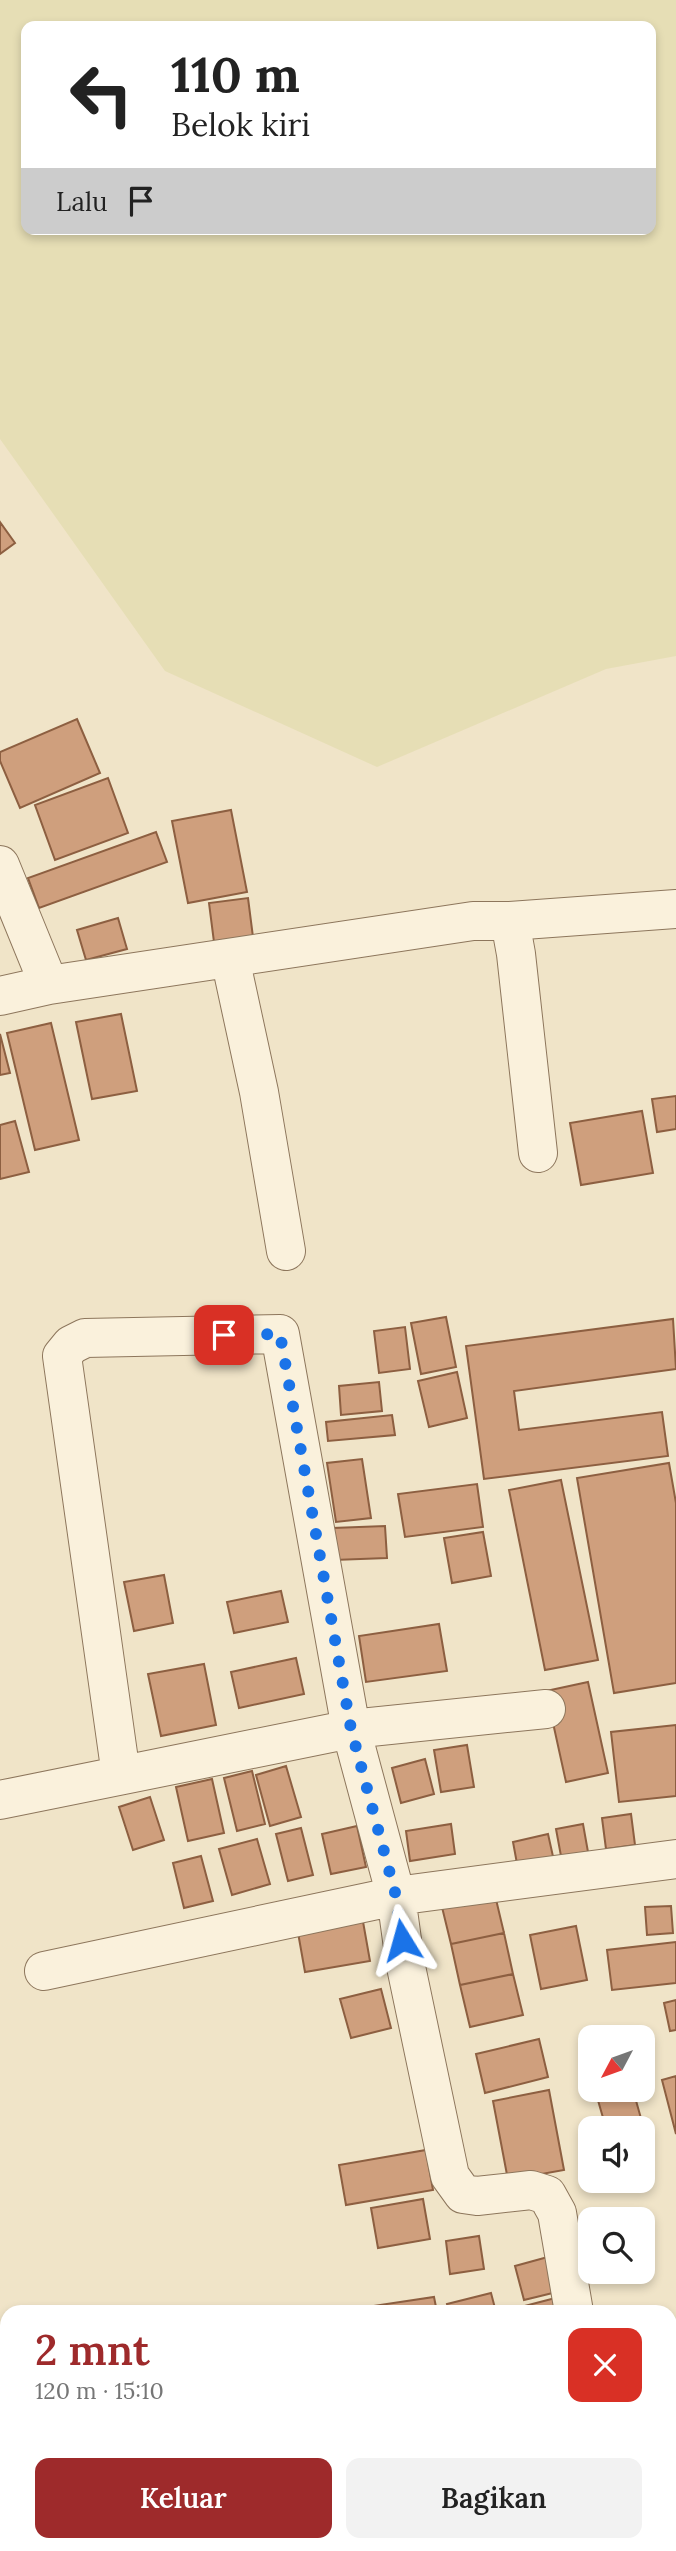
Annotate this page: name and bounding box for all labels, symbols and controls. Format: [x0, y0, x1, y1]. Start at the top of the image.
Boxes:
text: 110 m [171, 43, 300, 105]
icon: left [56, 49, 147, 140]
text: Belok kiri [171, 104, 310, 145]
icon: arrive [122, 182, 160, 220]
text: Lalu [56, 185, 108, 218]
pin [194, 1305, 254, 1365]
icon: arrive [205, 1316, 243, 1354]
position arrow [365, 1903, 439, 1977]
north arrow [578, 2025, 654, 2102]
map controls [578, 2025, 655, 2284]
button: sound [578, 2116, 655, 2193]
button: search [578, 2207, 655, 2284]
text: 2 mnt [35, 2323, 150, 2377]
button: close [568, 2328, 642, 2402]
text: 120 m · 15:10 [35, 2376, 164, 2405]
button: Keluar [35, 2458, 332, 2538]
button: Bagikan [346, 2458, 642, 2538]

